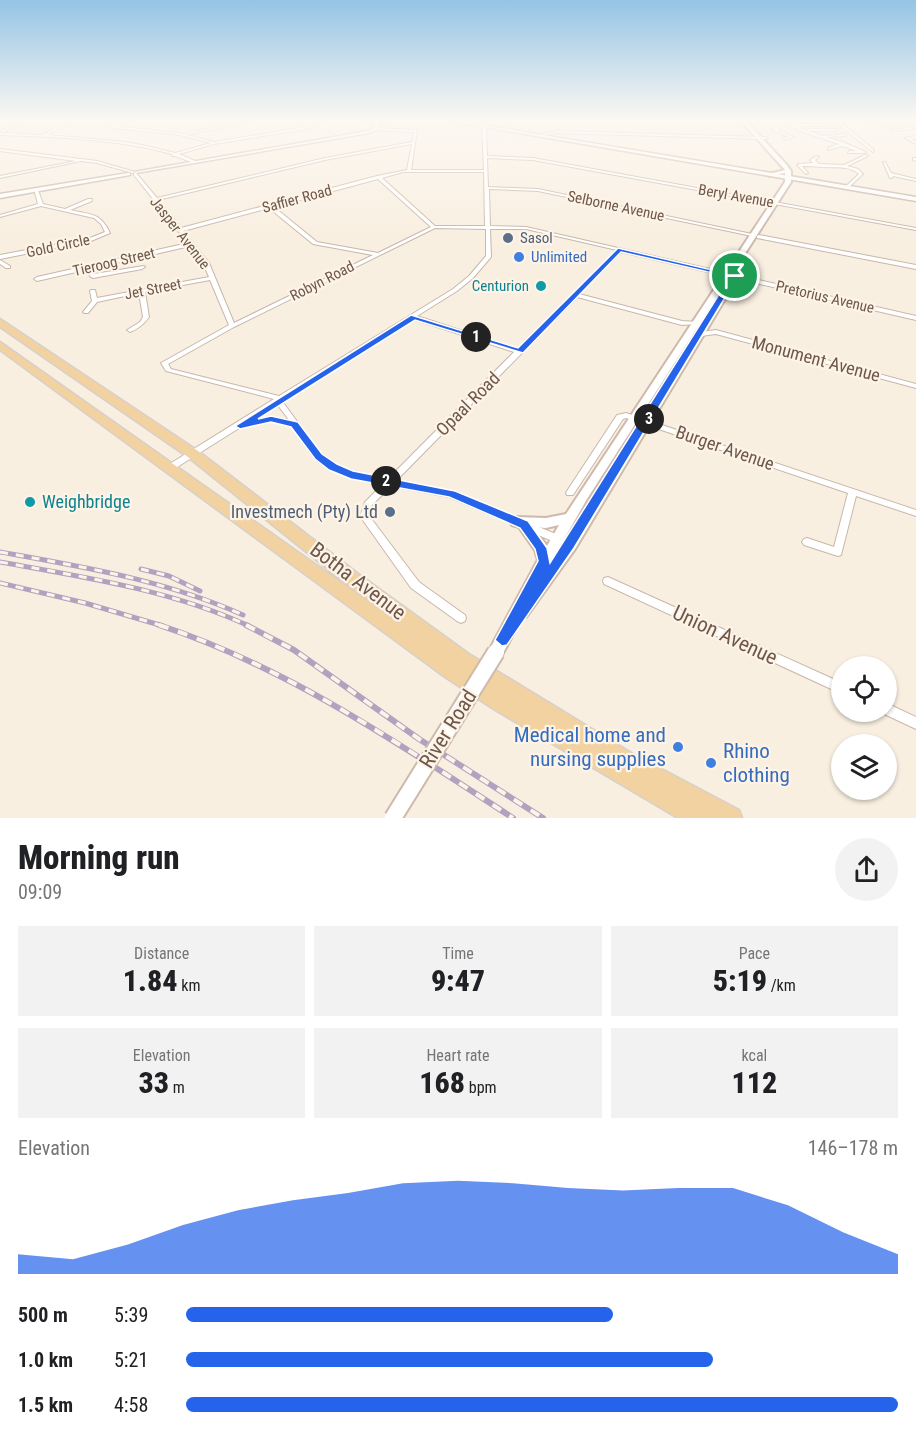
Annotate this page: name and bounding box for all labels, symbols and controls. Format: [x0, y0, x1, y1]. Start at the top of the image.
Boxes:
street label: Saffier Road [260, 181, 334, 217]
street label: Beryl Avenue [697, 181, 775, 211]
street label: Selborne Avenue [566, 187, 666, 225]
street label: Jasper Avenue [146, 193, 214, 273]
place label: Sasol [520, 229, 553, 247]
street label: Gold Circle [25, 230, 91, 262]
marker: Sasol [501, 231, 515, 245]
street label: Tieroog Street [71, 244, 157, 280]
place label: Unlimited [531, 248, 587, 266]
marker: Unlimited [512, 250, 526, 264]
pin [709, 250, 760, 301]
street label: Robyn Road [287, 257, 357, 305]
icon: arrive [718, 259, 751, 292]
street label: Jet Street [123, 275, 183, 303]
place label: Centurion [472, 277, 529, 295]
street label: Pretorius Avenue [774, 277, 876, 317]
marker: Centurion [534, 279, 548, 293]
pin: 1 [461, 322, 491, 352]
text: 1 [472, 327, 480, 346]
street label: Monument Avenue [750, 331, 883, 386]
street label: Opaal Road [431, 367, 504, 440]
pin: 3 [634, 404, 664, 434]
text: 3 [645, 409, 653, 428]
street label: Burger Avenue [673, 421, 777, 474]
pin: 2 [371, 466, 401, 496]
text: 2 [382, 471, 390, 490]
place label: Weighbridge [42, 491, 130, 512]
marker: Weighbridge [23, 495, 37, 509]
place label: Investmech (Pty) Ltd [231, 501, 378, 523]
marker: Investmech (Pty) Ltd [383, 505, 397, 519]
street label: Botha Avenue [305, 537, 411, 625]
street label: Union Avenue [669, 600, 781, 670]
map controls [831, 656, 897, 800]
button: locate [831, 656, 897, 722]
street label: River Road [414, 685, 482, 773]
place label: Medical home and nursing supplies [514, 723, 666, 771]
button: layers [831, 734, 897, 800]
place label: Rhino clothing [723, 739, 790, 787]
marker: Medical home and nursing supplies [671, 740, 685, 754]
marker: Rhino clothing [704, 756, 718, 770]
text: Morning run [18, 838, 180, 877]
button: share [835, 838, 898, 901]
text: 09:09 [18, 880, 62, 904]
text: Distance [134, 944, 189, 963]
text: Time [442, 944, 474, 963]
text: Pace [739, 944, 770, 963]
text: 1.84 [123, 963, 178, 998]
text: 9:47 [431, 963, 485, 998]
text: 5:19 [713, 963, 767, 998]
text: km [178, 976, 200, 995]
text: /km [767, 976, 796, 995]
text: Elevation [133, 1046, 190, 1065]
text: Heart rate [426, 1046, 490, 1065]
text: kcal [741, 1046, 767, 1065]
text: 33 [139, 1065, 169, 1100]
text: 168 [419, 1065, 465, 1100]
text: 112 [731, 1065, 777, 1100]
text: m [169, 1078, 185, 1097]
text: bpm [465, 1078, 497, 1097]
text: Elevation [18, 1136, 90, 1160]
text: 146–178 m [808, 1136, 898, 1160]
text: 500 m [18, 1303, 68, 1327]
text: 5:39 [114, 1303, 148, 1327]
text: 1.0 km [18, 1348, 73, 1372]
text: 5:21 [114, 1348, 148, 1372]
text: 1.5 km [18, 1393, 73, 1417]
text: 4:58 [114, 1393, 148, 1417]

